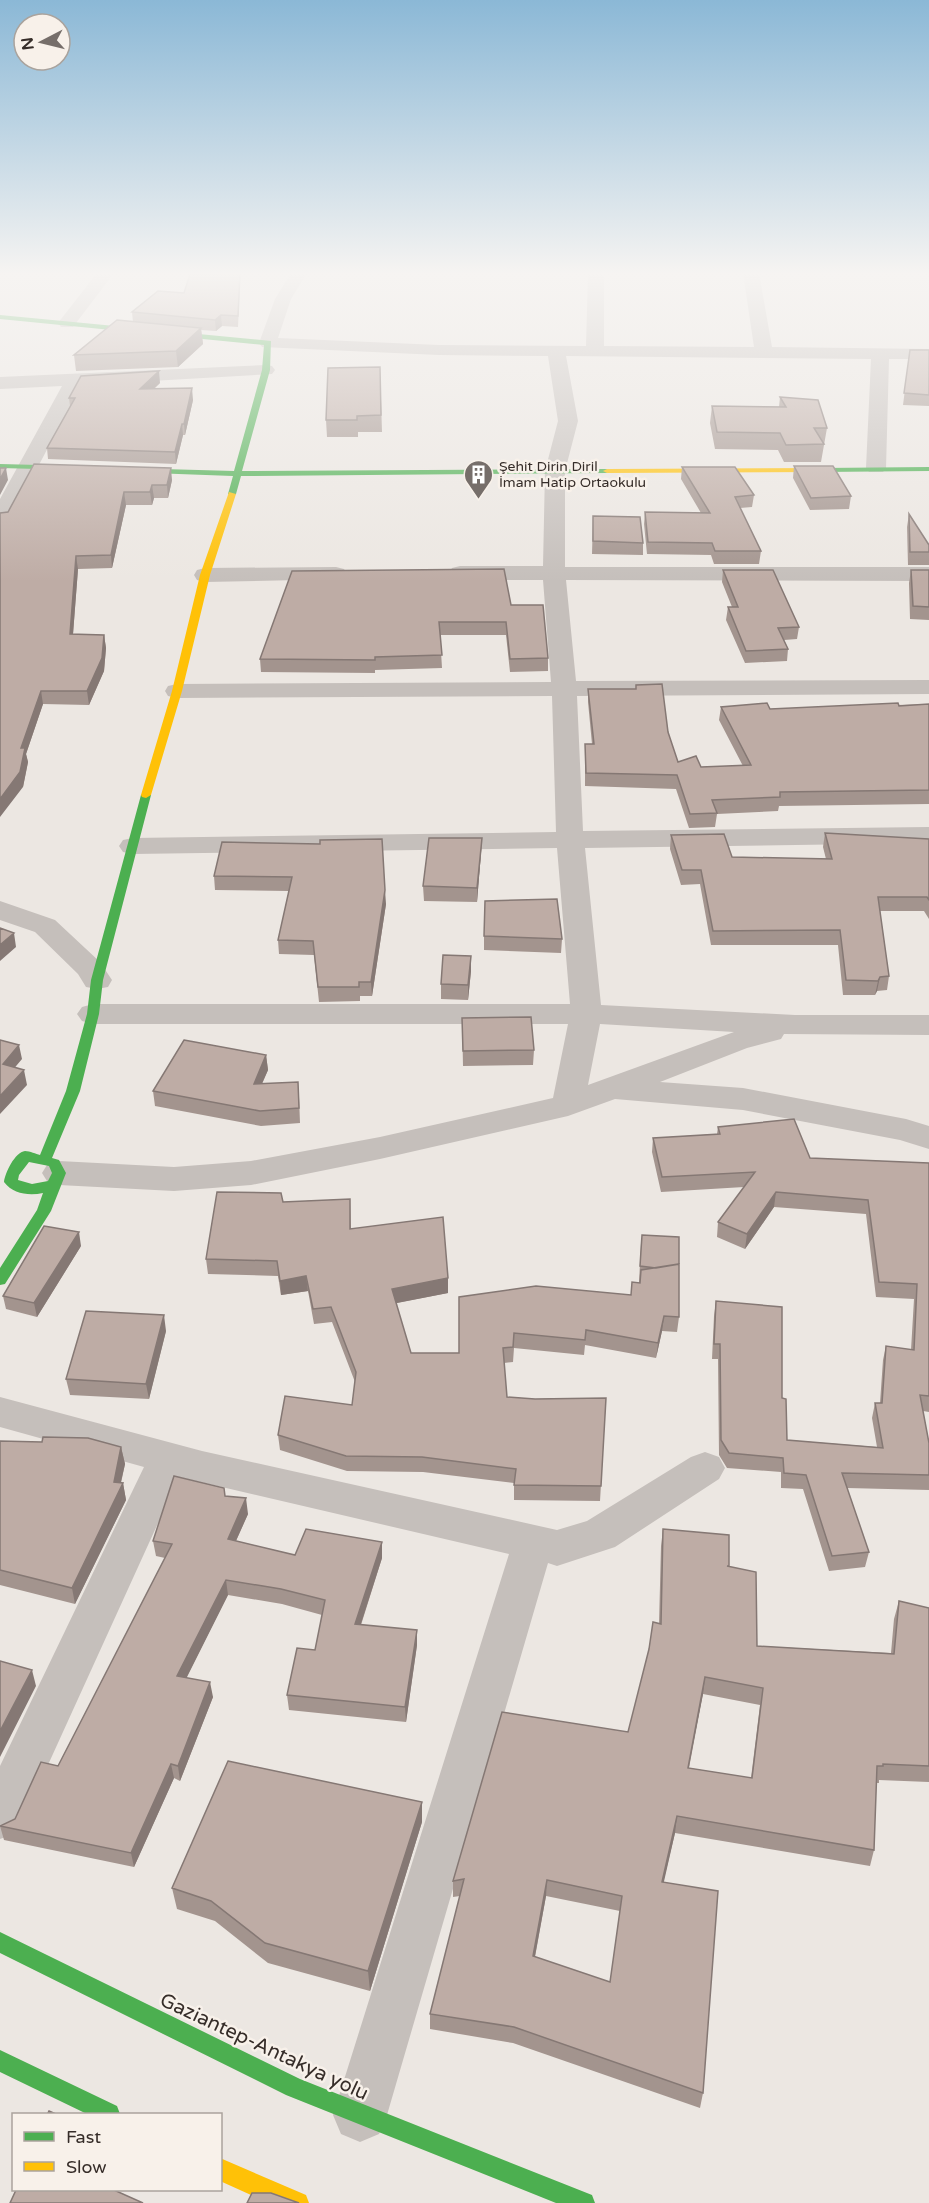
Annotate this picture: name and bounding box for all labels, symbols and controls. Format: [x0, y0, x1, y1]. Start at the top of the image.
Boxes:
north arrow [12, 12, 72, 72]
text: N [17, 36, 39, 51]
building icon: Şehit Dirin Diril İmam Hatip Ortaokulu [462, 458, 494, 500]
place label: Şehit Dirin Diril İmam Hatip Ortaokulu [499, 458, 646, 491]
street label: Gaziantep-Antakya yolu [156, 1988, 372, 2106]
legend [12, 2113, 222, 2191]
text: Fast [66, 2126, 101, 2148]
text: Slow [66, 2156, 107, 2178]

